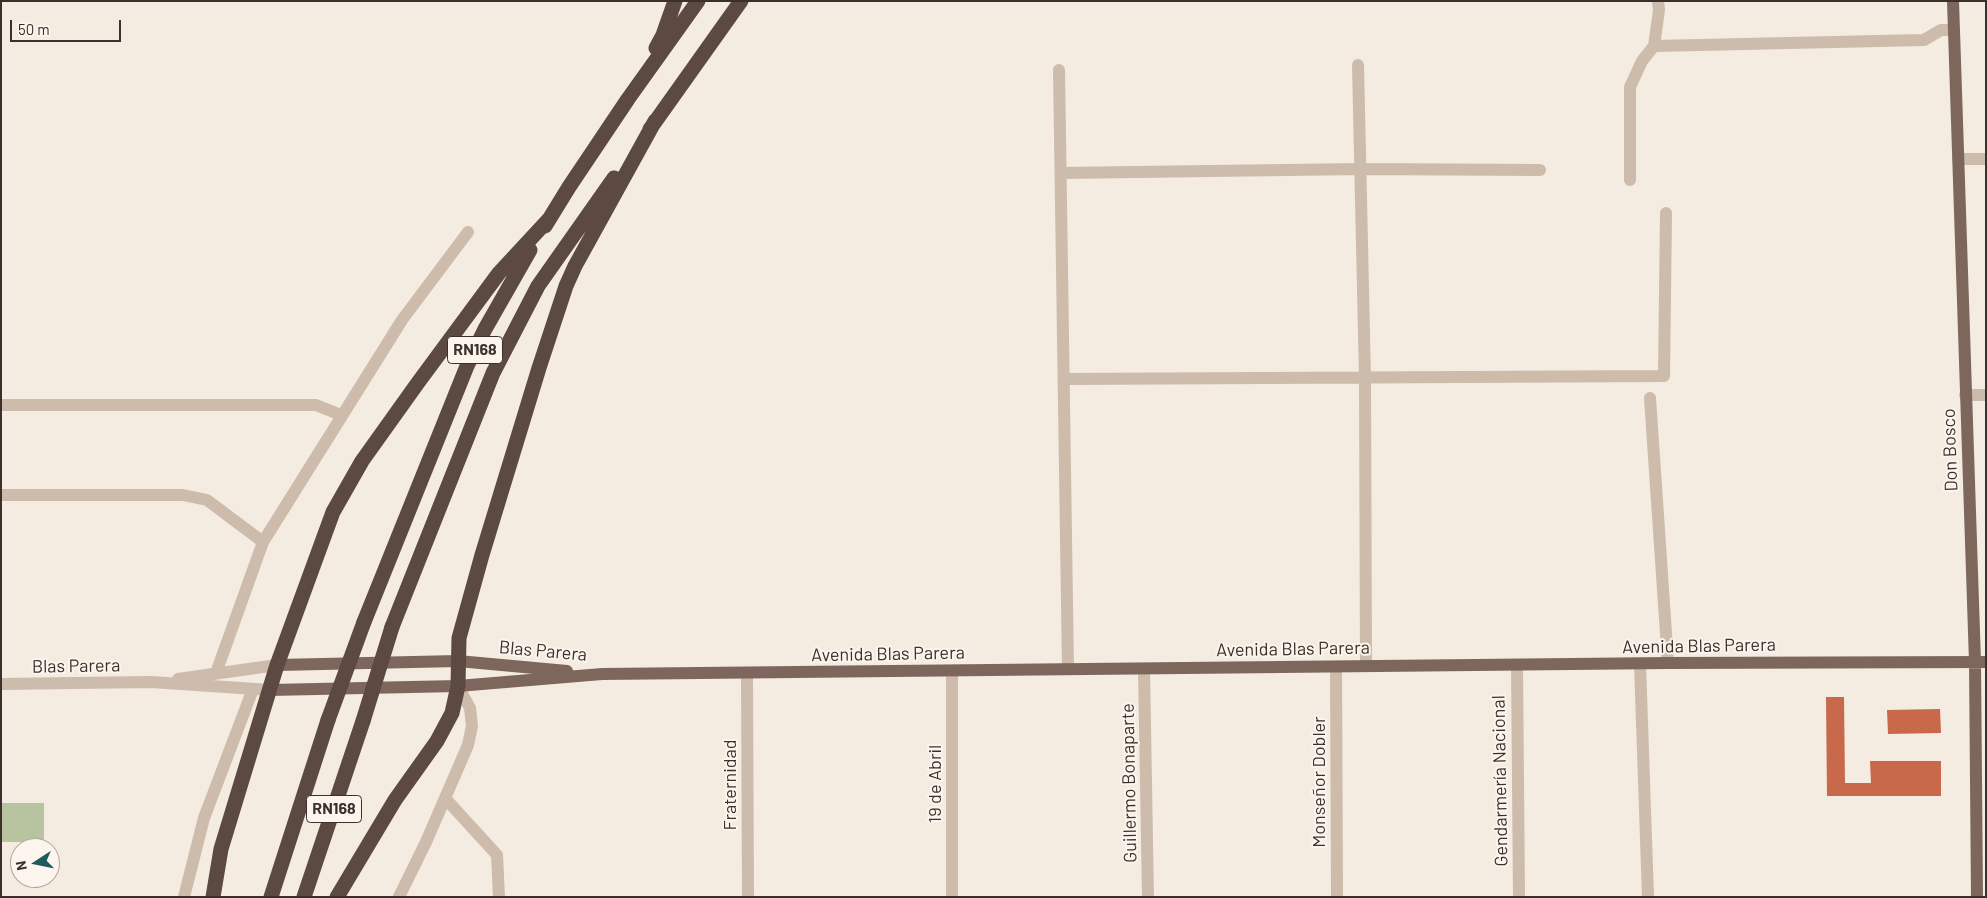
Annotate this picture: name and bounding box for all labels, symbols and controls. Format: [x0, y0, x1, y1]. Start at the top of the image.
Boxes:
scale bar [12, 10, 124, 42]
text: 50 m [18, 20, 50, 38]
road number: RN168 [448, 336, 502, 364]
street label: Don Bosco [1938, 408, 1962, 492]
street label: Avenida Blas Parera [1622, 634, 1776, 658]
street label: Blas Parera [498, 636, 588, 666]
street label: Avenida Blas Parera [1216, 637, 1370, 661]
street label: Avenida Blas Parera [811, 642, 965, 666]
street label: Blas Parera [32, 654, 120, 678]
street label: Gendarmería Nacional [1488, 695, 1512, 867]
street label: Guillermo Bonaparte [1117, 703, 1141, 863]
street label: Monseñor Dobler [1308, 716, 1330, 848]
street label: Fraternidad [719, 739, 741, 831]
street label: 19 de Abril [924, 745, 946, 823]
road number: RN168 [306, 796, 362, 822]
north arrow [10, 838, 60, 888]
text: N [12, 860, 30, 872]

